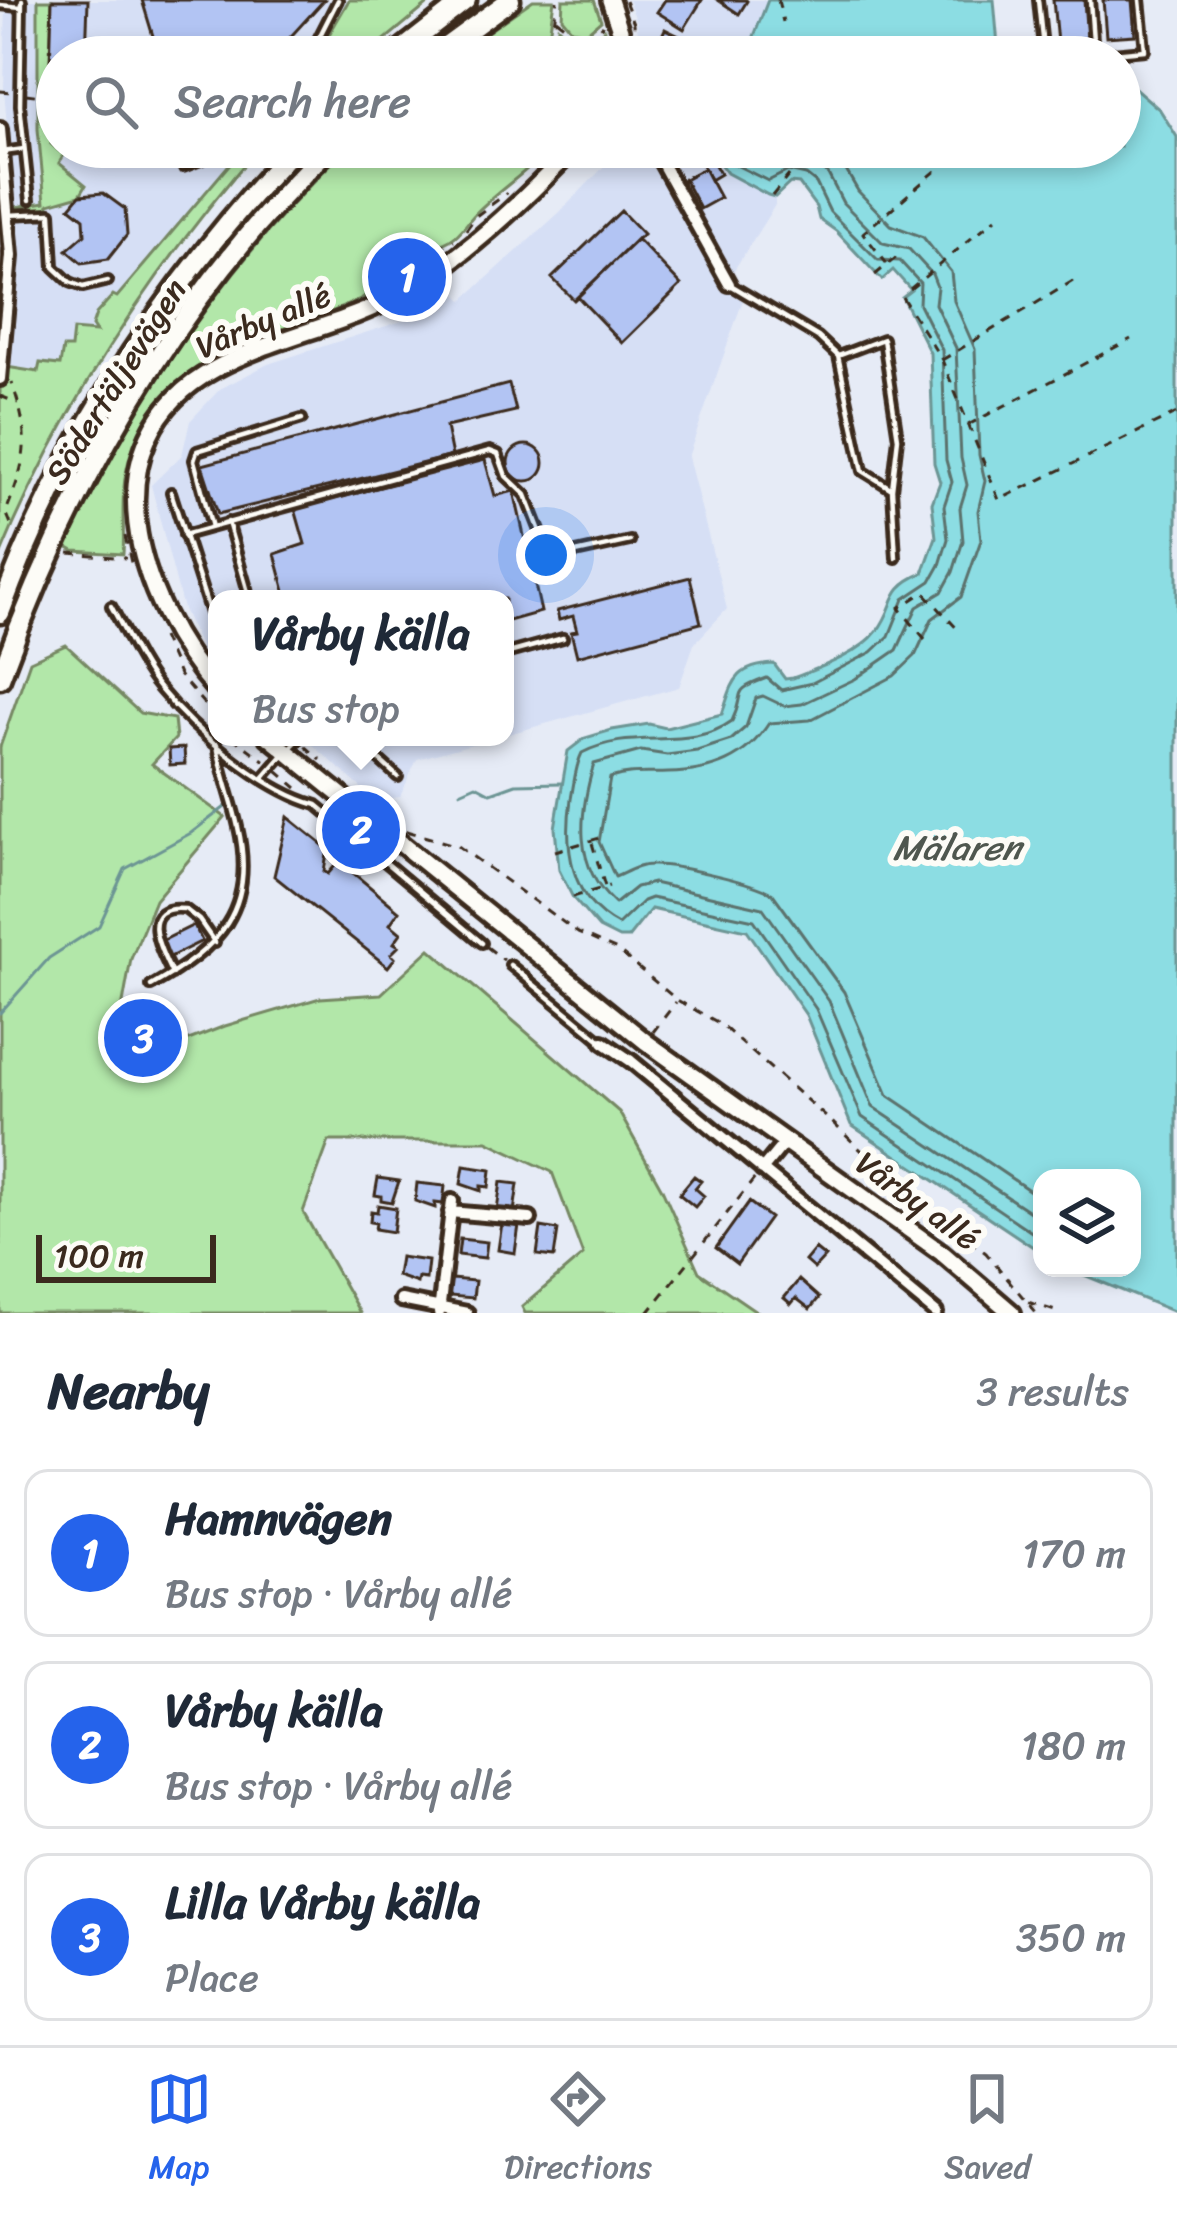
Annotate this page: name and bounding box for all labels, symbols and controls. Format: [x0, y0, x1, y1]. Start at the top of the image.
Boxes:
search box [36, 36, 1141, 168]
text: Search here [174, 62, 411, 142]
icon: search [78, 69, 144, 135]
pin: 1 [368, 232, 446, 322]
street label: Vårby allé [186, 266, 340, 376]
street label: Södertäljevägen [29, 267, 203, 496]
your location [516, 525, 576, 585]
popup [208, 590, 514, 746]
text: Vårby källa [252, 594, 470, 674]
text: Bus stop [252, 674, 400, 743]
pin: 2 [322, 785, 400, 875]
water label: Mälaren [893, 816, 1025, 880]
pin: 3 [104, 993, 182, 1083]
street label: Vårby allé [843, 1135, 992, 1266]
map controls [1033, 1169, 1141, 1277]
button: layers [1033, 1169, 1141, 1277]
text: 100 m [54, 1227, 144, 1285]
scale bar [36, 1229, 216, 1282]
text: Nearby [48, 1346, 209, 1436]
text: 3 results [976, 1357, 1129, 1426]
text: Hamnvägen [165, 1479, 392, 1559]
text: 1 [82, 1519, 98, 1588]
text: 170 m [1022, 1519, 1126, 1588]
text: Bus stop · Vårby allé [165, 1559, 512, 1628]
text: Vårby källa [165, 1671, 383, 1751]
text: 2 [79, 1711, 101, 1780]
text: 180 m [1021, 1711, 1126, 1780]
text: Bus stop · Vårby allé [165, 1751, 512, 1820]
text: Lilla Vårby källa [165, 1863, 480, 1943]
text: 3 [79, 1903, 101, 1972]
text: 350 m [1016, 1903, 1126, 1972]
text: Place [165, 1943, 259, 2012]
tab: Map [146, 2066, 212, 2196]
tab: Directions [504, 2066, 652, 2196]
tab: Saved [944, 2066, 1031, 2196]

